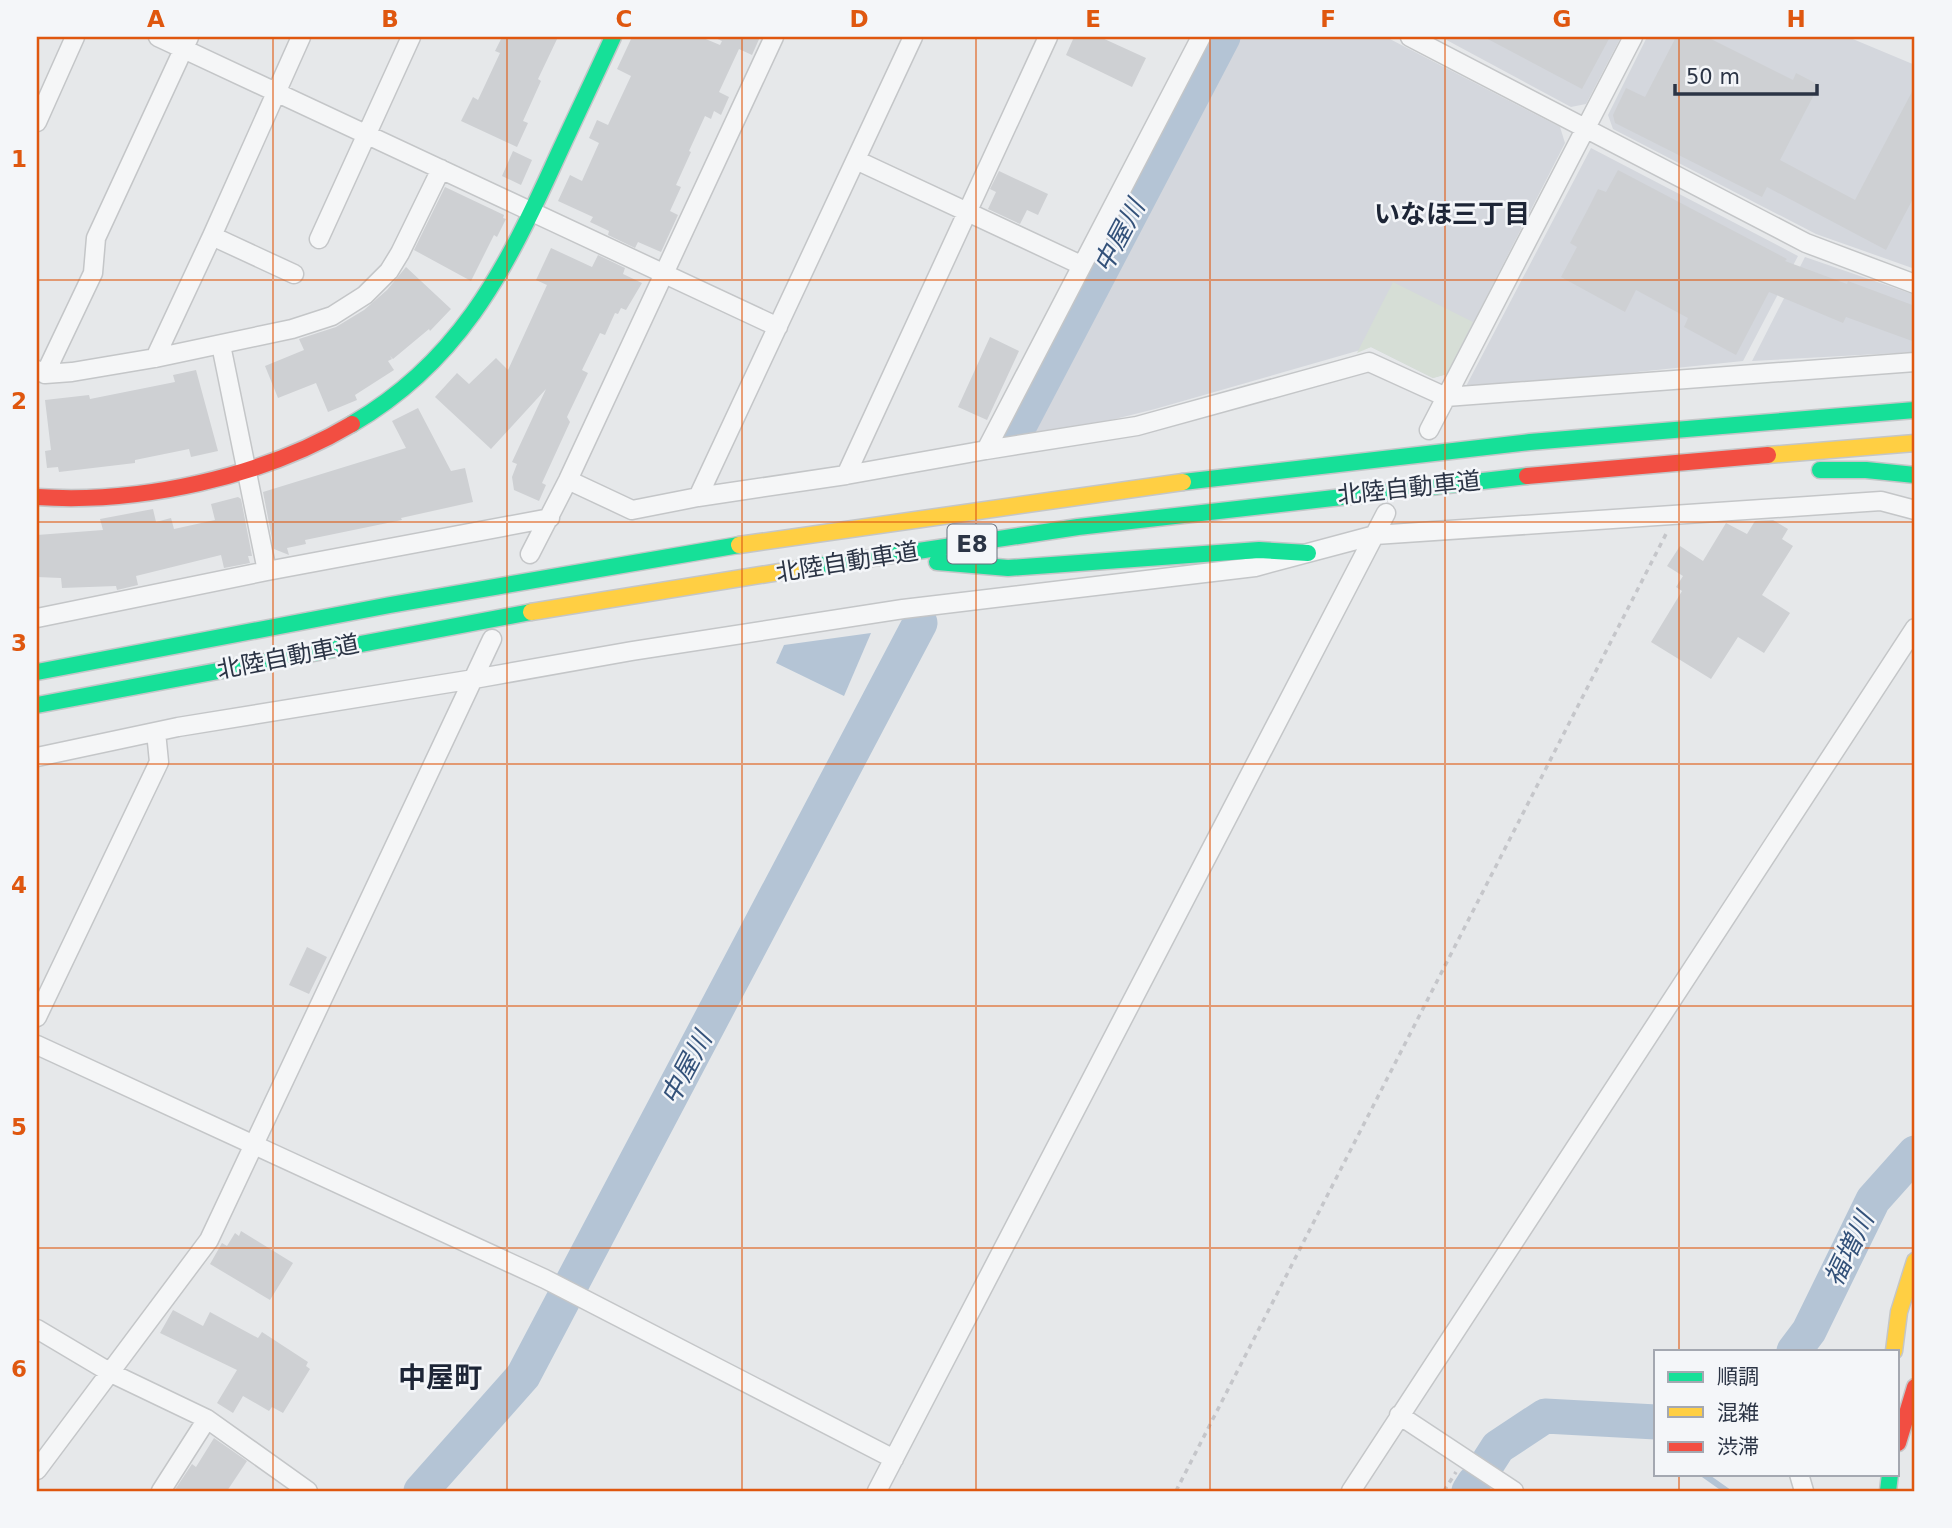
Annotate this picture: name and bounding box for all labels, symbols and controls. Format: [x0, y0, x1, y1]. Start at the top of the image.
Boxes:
text: A [147, 6, 165, 32]
text: B [381, 6, 399, 32]
text: C [616, 6, 632, 32]
text: D [849, 6, 869, 32]
text: E [1085, 6, 1101, 32]
text: F [1320, 6, 1336, 32]
text: G [1553, 6, 1571, 32]
text: H [1786, 6, 1806, 32]
scale bar [1675, 52, 1817, 96]
text: 50 m [1686, 65, 1740, 89]
text: 1 [11, 146, 27, 172]
water label: 中屋川 [1087, 192, 1152, 277]
district label: いなほ三丁目 [1374, 199, 1530, 229]
text: 2 [11, 388, 27, 414]
street label: 北陸自動車道 [1336, 467, 1482, 509]
road number: E8 [948, 524, 996, 564]
street label: 北陸自動車道 [774, 537, 920, 587]
text: 3 [11, 630, 27, 656]
street label: 北陸自動車道 [215, 630, 361, 684]
text: 4 [11, 872, 27, 898]
water label: 中屋川 [654, 1024, 719, 1109]
text: 5 [11, 1114, 27, 1140]
water label: 福増川 [1818, 1205, 1881, 1291]
legend [1654, 1350, 1899, 1476]
text: 6 [11, 1356, 27, 1382]
district label: 中屋町 [398, 1361, 482, 1394]
text: 順調 [1717, 1365, 1759, 1389]
text: 混雑 [1717, 1401, 1759, 1425]
text: 渋滞 [1717, 1435, 1759, 1459]

